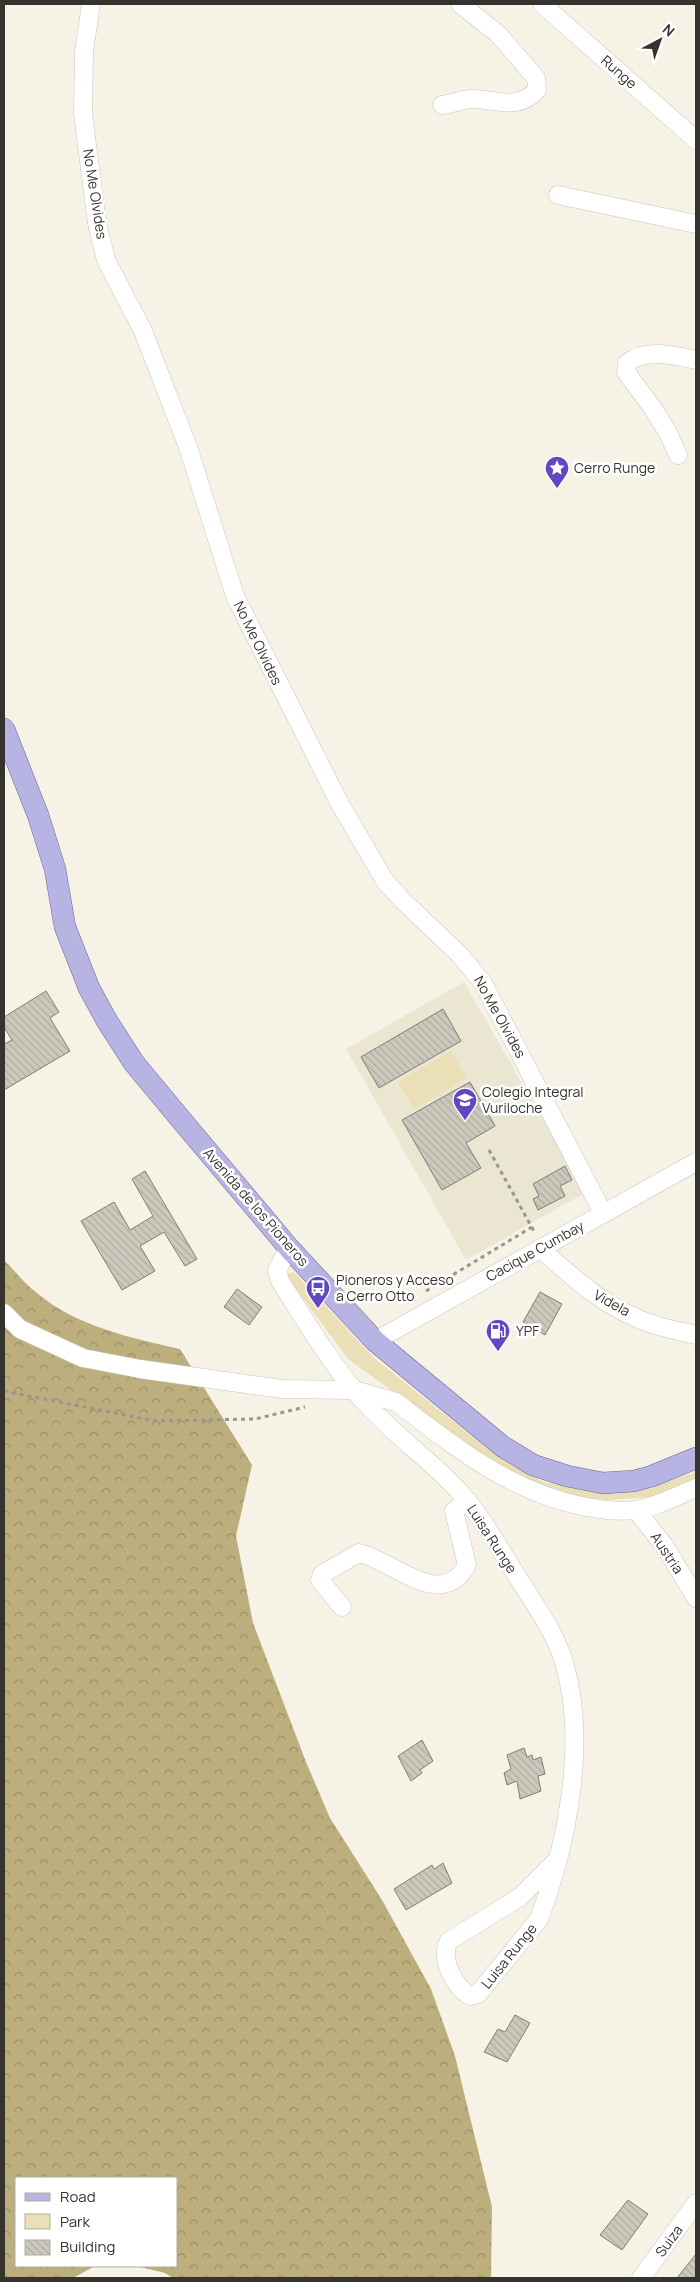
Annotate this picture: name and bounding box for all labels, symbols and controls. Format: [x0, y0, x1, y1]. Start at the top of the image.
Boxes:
north arrow [635, 15, 685, 65]
text: N [659, 19, 679, 40]
street label: Runge [597, 51, 641, 93]
street label: No Me Olvides [79, 147, 112, 240]
place icon: Cerro Runge [544, 455, 570, 489]
place label: Cerro Runge [574, 458, 655, 477]
street label: No Me Olvides [230, 598, 287, 688]
street label: No Me Olvides [470, 972, 531, 1061]
place label: Colegio Integral Vuriloche [482, 1082, 584, 1117]
school or university icon: Colegio Integral Vuriloche [452, 1087, 478, 1121]
street label: Avenida de los Pioneros [200, 1143, 313, 1270]
street label: Cacique Cumbay [482, 1215, 588, 1285]
place label: Pioneros y Acceso a Cerro Otto [336, 1270, 454, 1305]
bus stop icon: Pioneros y Acceso a Cerro Otto [305, 1275, 331, 1309]
street label: Videla [591, 1285, 634, 1320]
fuel station icon: YPF [485, 1318, 511, 1352]
place label: YPF [516, 1321, 539, 1340]
street label: Luisa Runge [463, 1501, 522, 1577]
street label: Austria [647, 1528, 688, 1577]
street label: Luisa Runge [476, 1919, 541, 1992]
legend [15, 2177, 178, 2267]
text: Road [60, 2186, 96, 2207]
text: Park [60, 2211, 90, 2232]
street label: Suiza [651, 2221, 687, 2260]
text: Building [60, 2236, 115, 2257]

